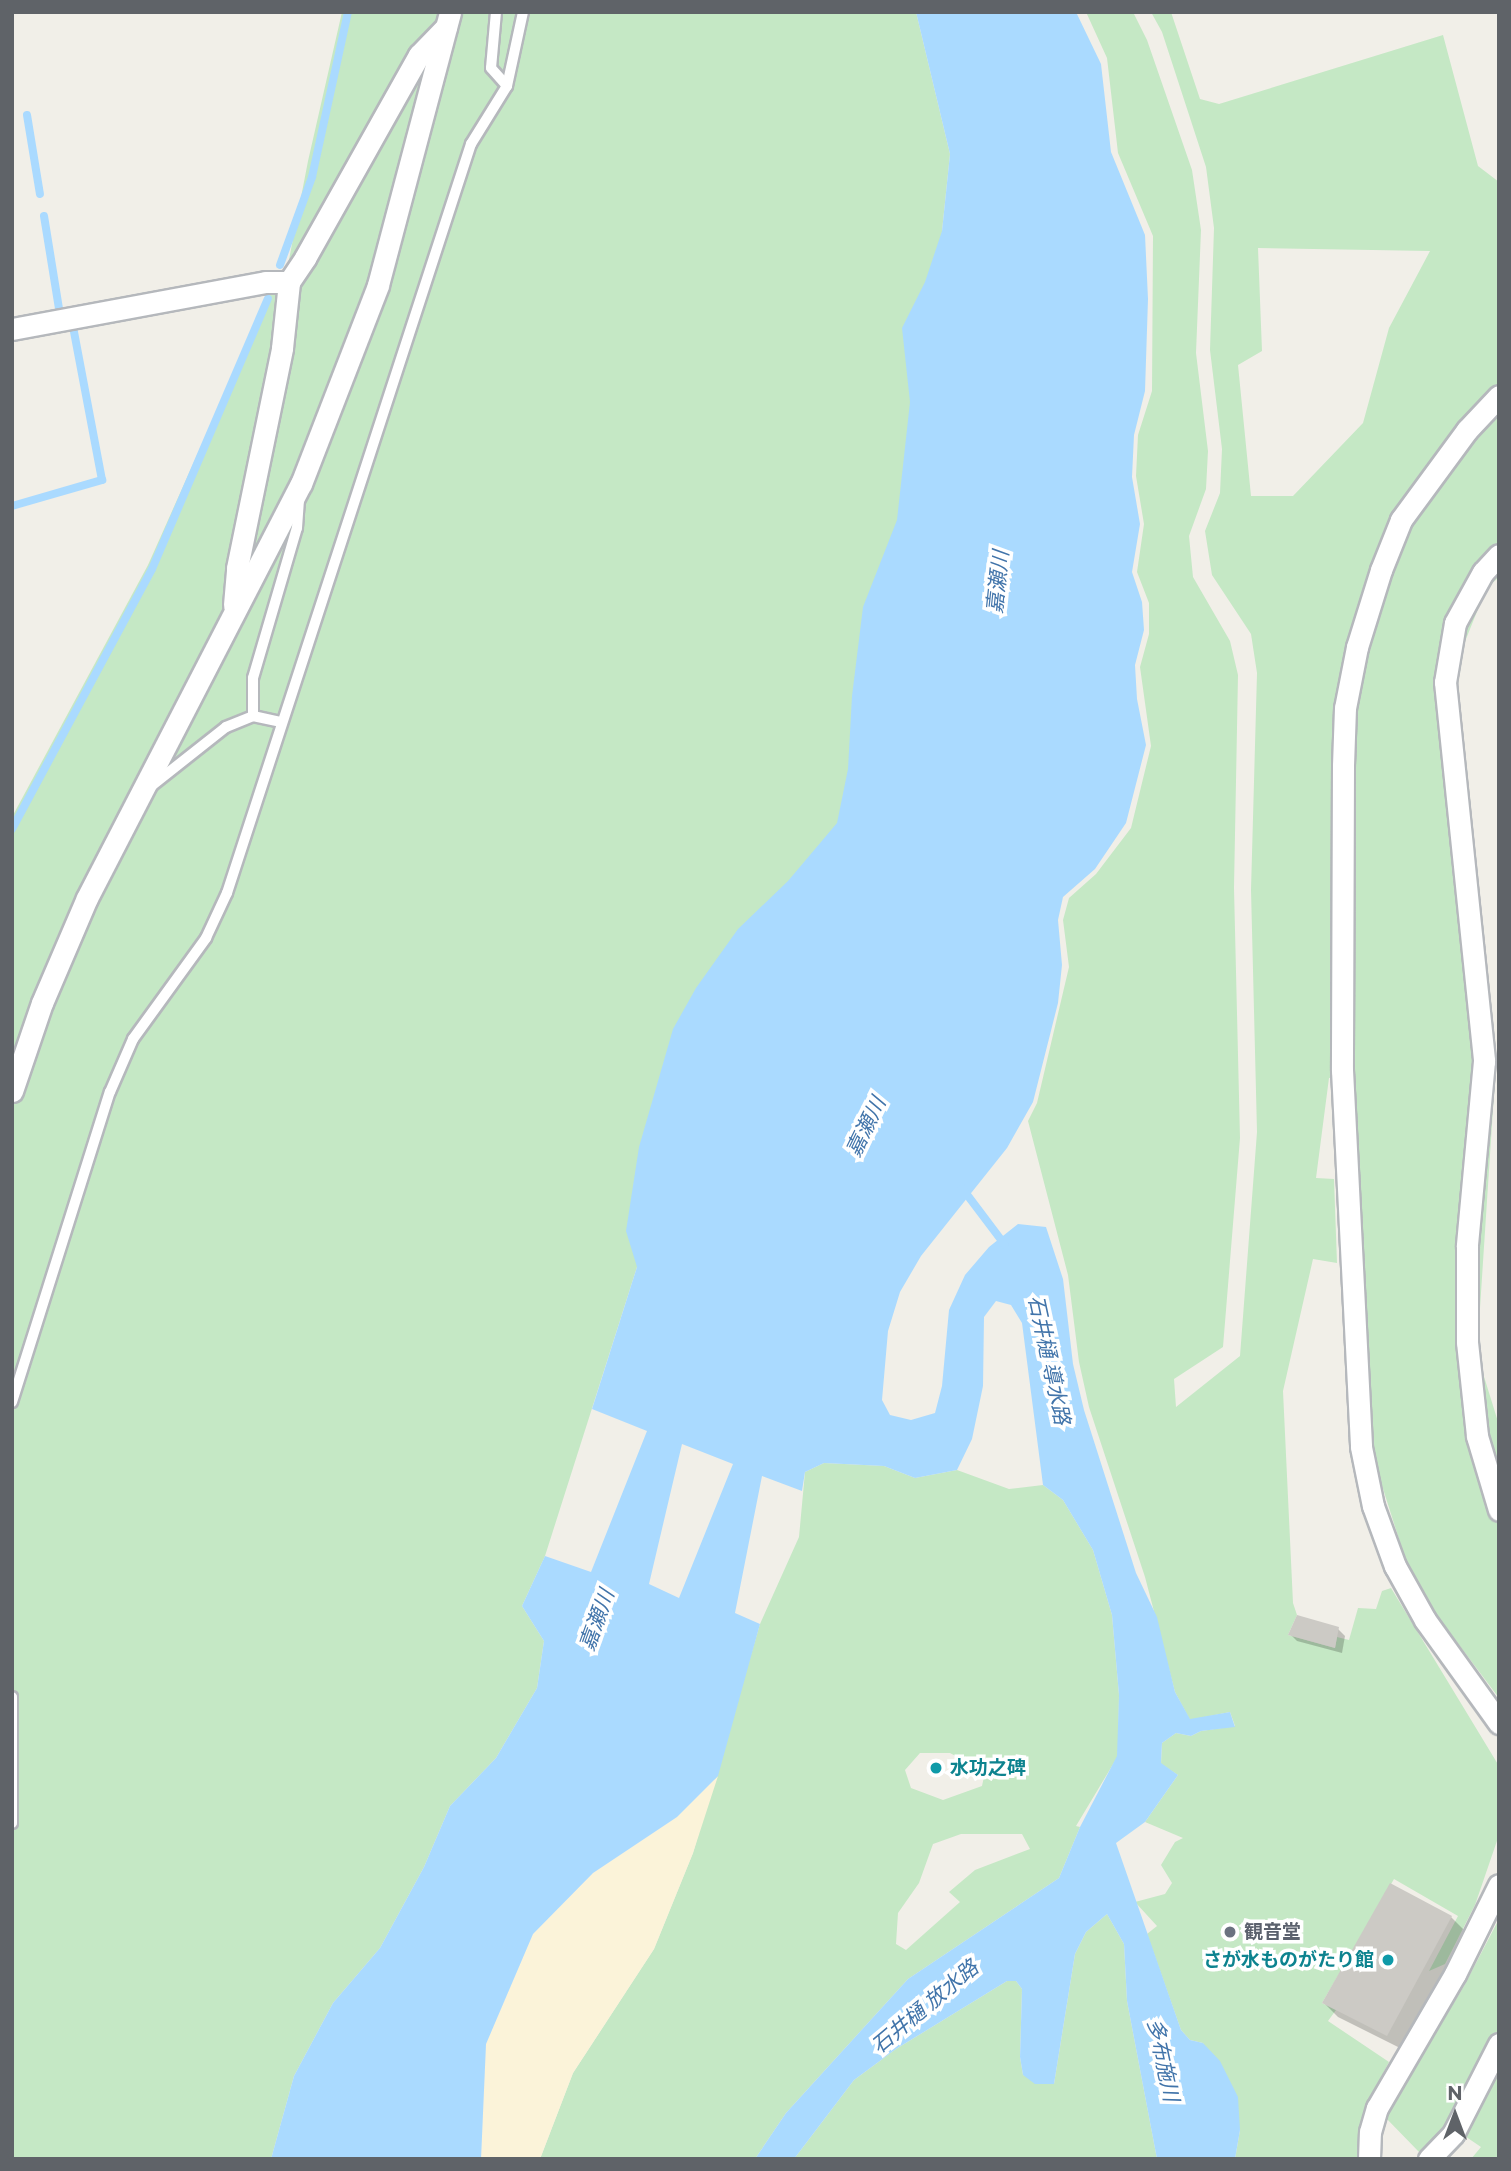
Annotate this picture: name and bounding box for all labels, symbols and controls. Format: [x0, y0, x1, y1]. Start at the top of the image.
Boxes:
water label: 嘉瀬川 [982, 549, 1014, 615]
water label: 嘉瀬川 [841, 1093, 891, 1161]
water label: 石井樋 導水路 [1023, 1293, 1075, 1427]
water label: 嘉瀬川 [574, 1586, 620, 1654]
place label: 水功之碑 [950, 1757, 1026, 1779]
marker: 水功之碑 [928, 1760, 944, 1776]
place label: 観音堂 [1244, 1921, 1301, 1943]
marker: 観音堂 [1222, 1924, 1238, 1940]
place label: さが水ものがたり館 [1203, 1949, 1374, 1971]
marker: さが水ものがたり館 [1380, 1952, 1396, 1968]
water label: 石井樋 放水路 [867, 1955, 983, 2059]
water label: 多布施川 [1142, 2016, 1184, 2104]
north arrow [1420, 2080, 1490, 2150]
text: N [1447, 2082, 1463, 2105]

